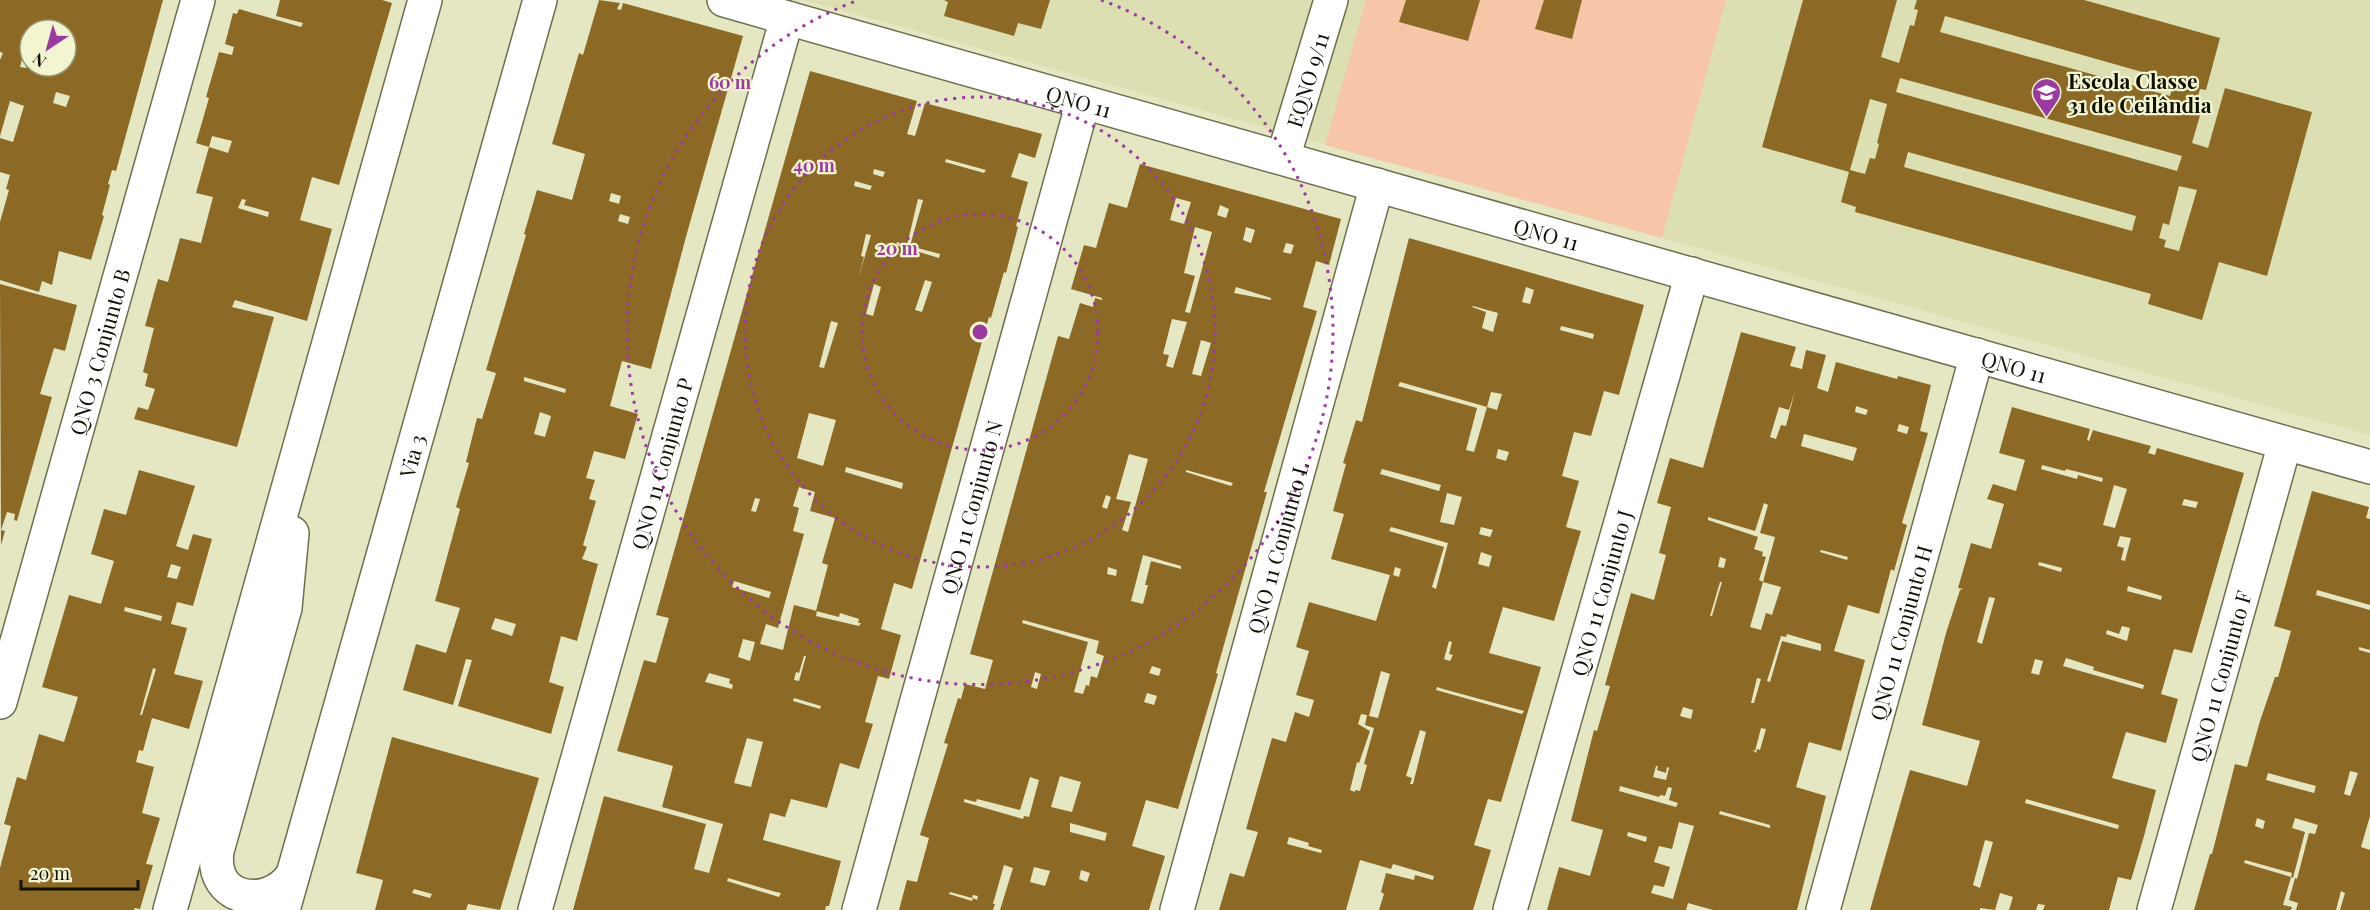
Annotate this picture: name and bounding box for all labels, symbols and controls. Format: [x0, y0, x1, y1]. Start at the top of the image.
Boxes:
north arrow [18, 18, 78, 78]
street label: EQNO 9/11 [1279, 28, 1335, 130]
text: N [28, 48, 50, 72]
place label: Escola Classe 31 de Ceilândia [2068, 66, 2212, 118]
text: 60 m [709, 70, 752, 94]
school or university icon: Escola Classe 31 de Ceilândia [2031, 76, 2063, 118]
street label: QNO 11 [1043, 78, 1115, 123]
text: 40 m [793, 153, 836, 177]
street label: QNO 11 [1511, 211, 1583, 256]
text: 20 m [876, 236, 918, 260]
street label: QNO 3 Conjunto B [62, 265, 136, 438]
centre of rings [970, 322, 990, 342]
street label: QNO 11 [1978, 343, 2050, 389]
street label: QNO 11 Conjunto P [624, 374, 699, 552]
street label: QNO 11 Conjunto N [933, 417, 1008, 597]
street label: Via 3 [392, 431, 431, 482]
street label: QNO 11 Conjunto L [1240, 458, 1314, 637]
street label: QNO 11 Conjunto J [1564, 506, 1638, 679]
street label: QNO 11 Conjunto H [1862, 542, 1938, 723]
street label: QNO 11 Conjunto F [2182, 587, 2257, 765]
scale bar [21, 853, 138, 891]
text: 20 m [30, 861, 70, 885]

